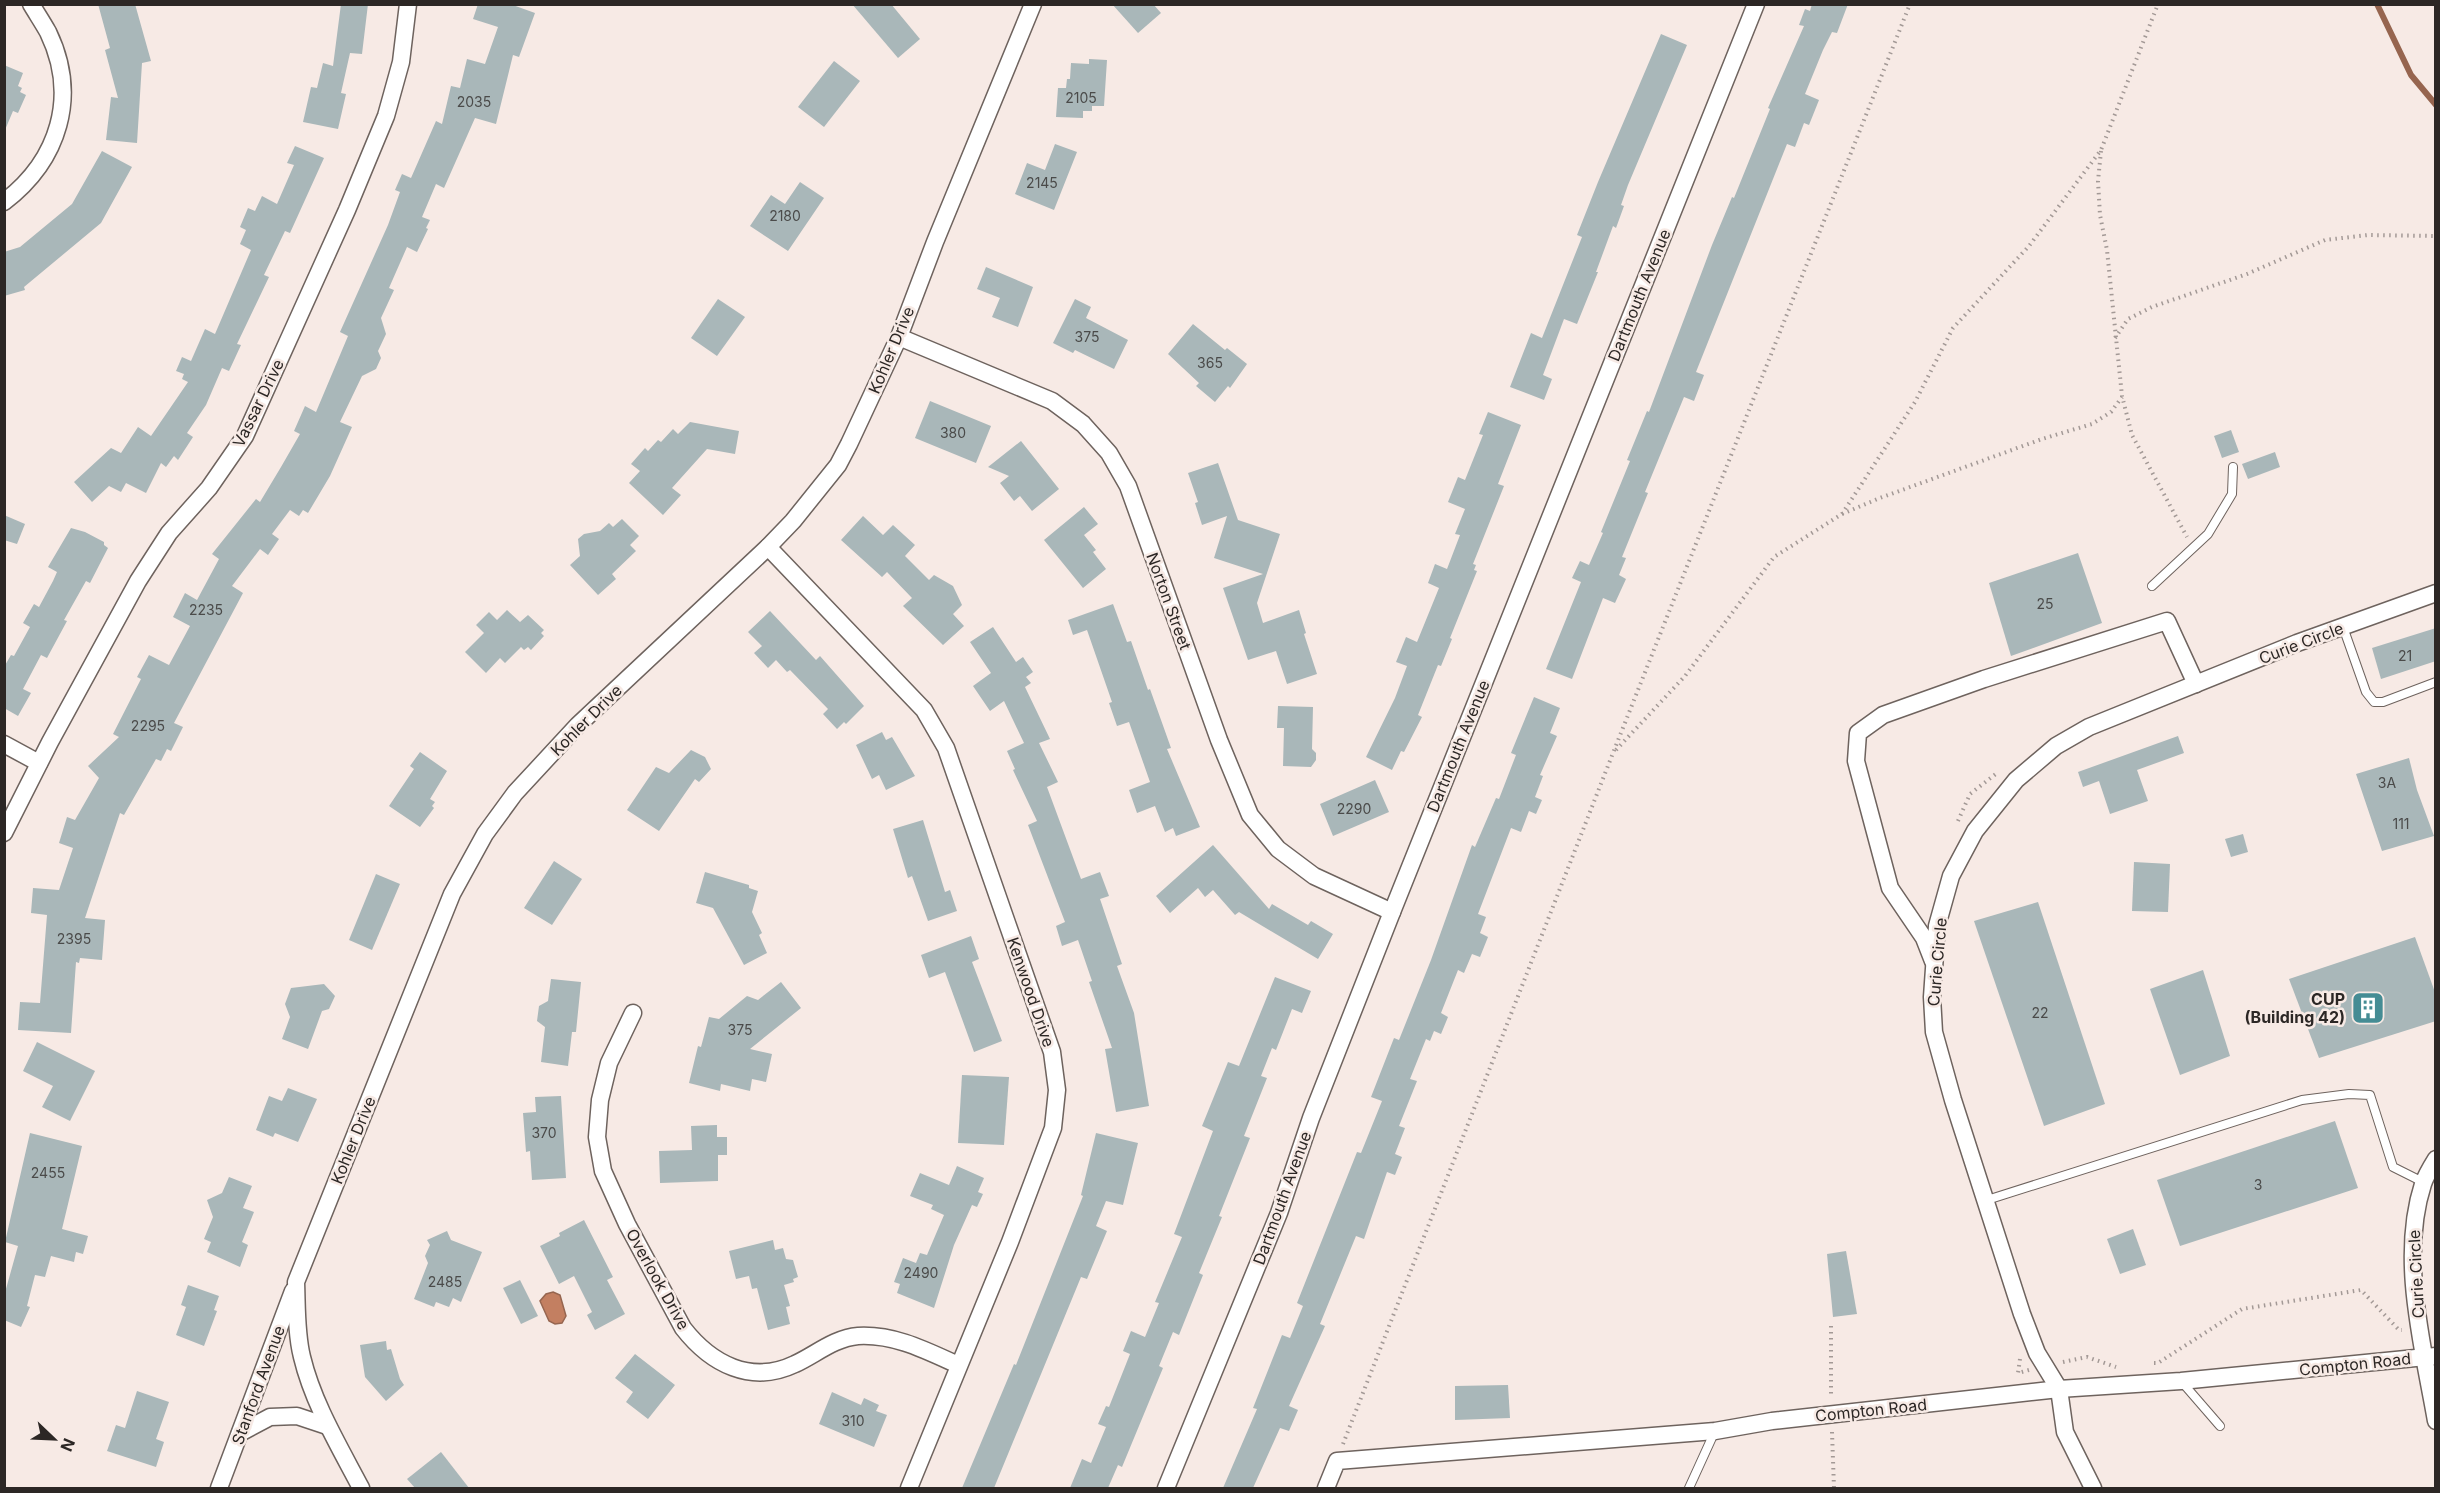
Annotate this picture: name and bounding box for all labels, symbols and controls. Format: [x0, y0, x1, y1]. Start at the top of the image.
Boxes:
house number: 2105 [1065, 89, 1097, 106]
house number: 2035 [457, 93, 491, 110]
house number: 2145 [1026, 174, 1058, 191]
house number: 2180 [769, 207, 801, 224]
street label: Dartmouth Avenue [1603, 226, 1675, 364]
street label: Kohler Drive [864, 303, 918, 397]
house number: 375 [1075, 328, 1099, 345]
house number: 365 [1197, 354, 1223, 371]
street label: Vassar Drive [228, 356, 288, 450]
house number: 380 [940, 424, 966, 441]
street label: Norton Street [1142, 550, 1196, 652]
house number: 25 [2036, 595, 2054, 612]
house number: 2235 [189, 601, 223, 618]
street label: Curie Circle [2256, 618, 2346, 668]
house number: 21 [2398, 647, 2412, 664]
street label: Dartmouth Avenue [1422, 677, 1494, 815]
street label: Kohler Drive [546, 680, 626, 760]
house number: 2295 [131, 717, 165, 734]
house number: 3A [2378, 774, 2396, 791]
house number: 2290 [1337, 800, 1371, 817]
house number: 111 [2392, 815, 2410, 832]
street label: Curie Circle [1923, 917, 1951, 1007]
house number: 2395 [57, 930, 91, 947]
street label: Kenwood Drive [1003, 934, 1059, 1050]
place label: CUP (Building 42) [2245, 989, 2345, 1027]
building icon: CUP (Building 42) [2350, 990, 2386, 1026]
house number: 22 [2031, 1004, 2049, 1021]
house number: 375 [728, 1021, 752, 1038]
street label: Kohler Drive [326, 1093, 380, 1187]
house number: 370 [531, 1124, 557, 1141]
street label: Dartmouth Avenue [1249, 1129, 1315, 1267]
house number: 2455 [31, 1164, 65, 1181]
house number: 3 [2254, 1176, 2262, 1193]
street label: Overlook Drive [622, 1225, 694, 1333]
street label: Curie Circle [2404, 1229, 2428, 1319]
house number: 2490 [904, 1264, 938, 1281]
house number: 2485 [428, 1273, 462, 1290]
street label: Stanford Avenue [227, 1323, 289, 1447]
street label: Compton Road [2298, 1348, 2412, 1380]
street label: Compton Road [1814, 1394, 1928, 1426]
north arrow [24, 1409, 84, 1469]
house number: 310 [841, 1412, 865, 1429]
text: N [56, 1435, 79, 1454]

